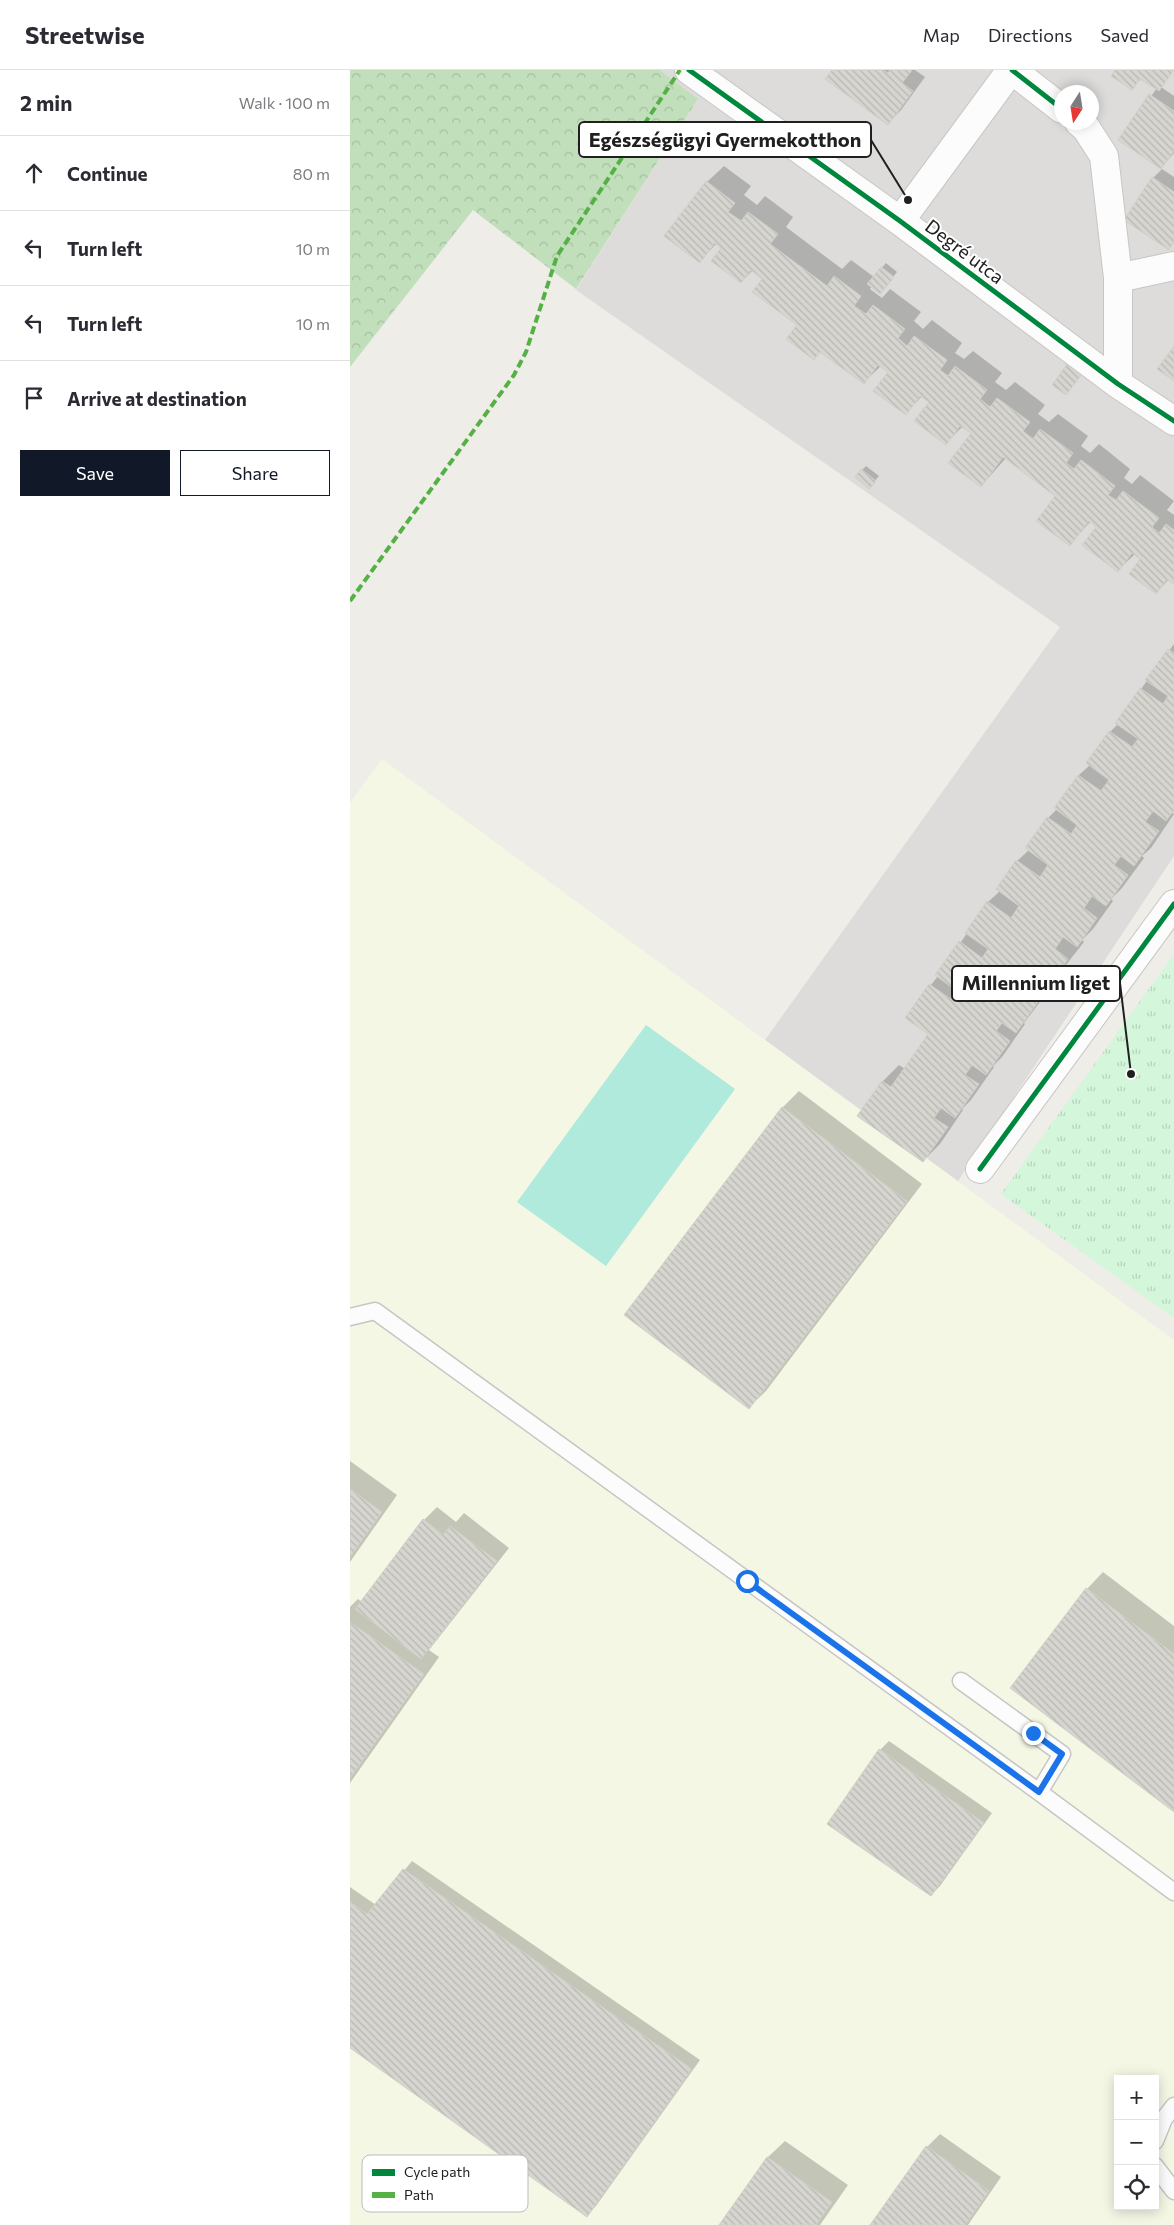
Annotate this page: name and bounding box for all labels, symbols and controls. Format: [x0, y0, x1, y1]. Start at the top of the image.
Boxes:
text: Streetwise [25, 20, 145, 49]
text: Map [923, 24, 960, 46]
text: Directions [988, 24, 1072, 46]
text: Saved [1100, 24, 1149, 46]
north arrow [1054, 85, 1099, 130]
text: 2 min [20, 90, 72, 115]
text: Walk · 100 m [239, 93, 330, 112]
callout: Egészségügyi Gyermekotthon [579, 122, 871, 157]
text: Egészségügyi Gyermekotthon [589, 127, 861, 151]
icon: ahead [20, 159, 48, 187]
text: Continue [67, 162, 147, 185]
text: 80 m [293, 164, 330, 183]
street label: Degré utca [921, 214, 1009, 288]
icon: left [20, 234, 48, 262]
text: Turn left [67, 237, 142, 260]
text: 10 m [296, 239, 330, 258]
icon: left [20, 309, 48, 337]
text: Turn left [67, 312, 142, 335]
text: 10 m [296, 314, 330, 333]
icon: arrive [20, 384, 48, 412]
text: Arrive at destination [67, 387, 247, 410]
button: Save [20, 450, 170, 496]
button: Share [180, 450, 330, 496]
callout: Millennium liget [952, 966, 1120, 1001]
text: Millennium liget [962, 970, 1110, 994]
route start [736, 1570, 759, 1593]
route end [1022, 1722, 1045, 1745]
map controls [1114, 2075, 1159, 2210]
button: + [1114, 2075, 1159, 2120]
button: − [1114, 2120, 1159, 2165]
legend [362, 2155, 528, 2212]
text: Cycle path [404, 2163, 470, 2180]
button: locate [1114, 2165, 1159, 2210]
text: Path [404, 2186, 434, 2203]

